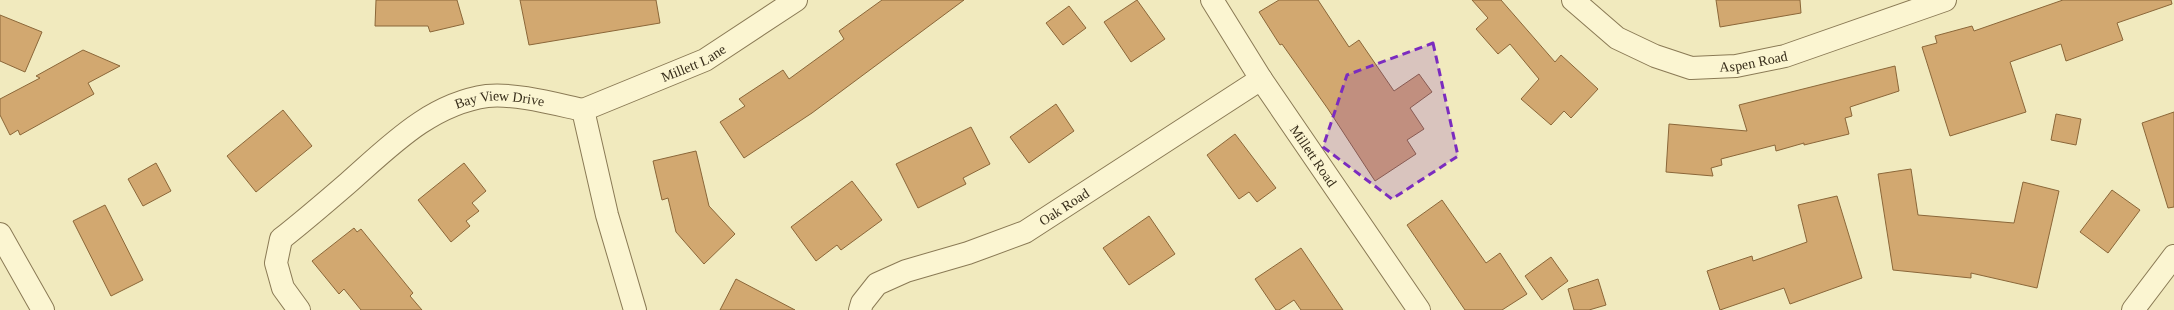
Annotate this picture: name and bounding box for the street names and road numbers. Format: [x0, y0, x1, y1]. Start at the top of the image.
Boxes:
street label: Millett Lane [659, 42, 729, 85]
street label: Aspen Road [1719, 49, 1789, 75]
street label: Bay View Drive [453, 88, 546, 112]
street label: Millett Road [1287, 122, 1339, 190]
street label: Oak Road [1036, 186, 1092, 229]

